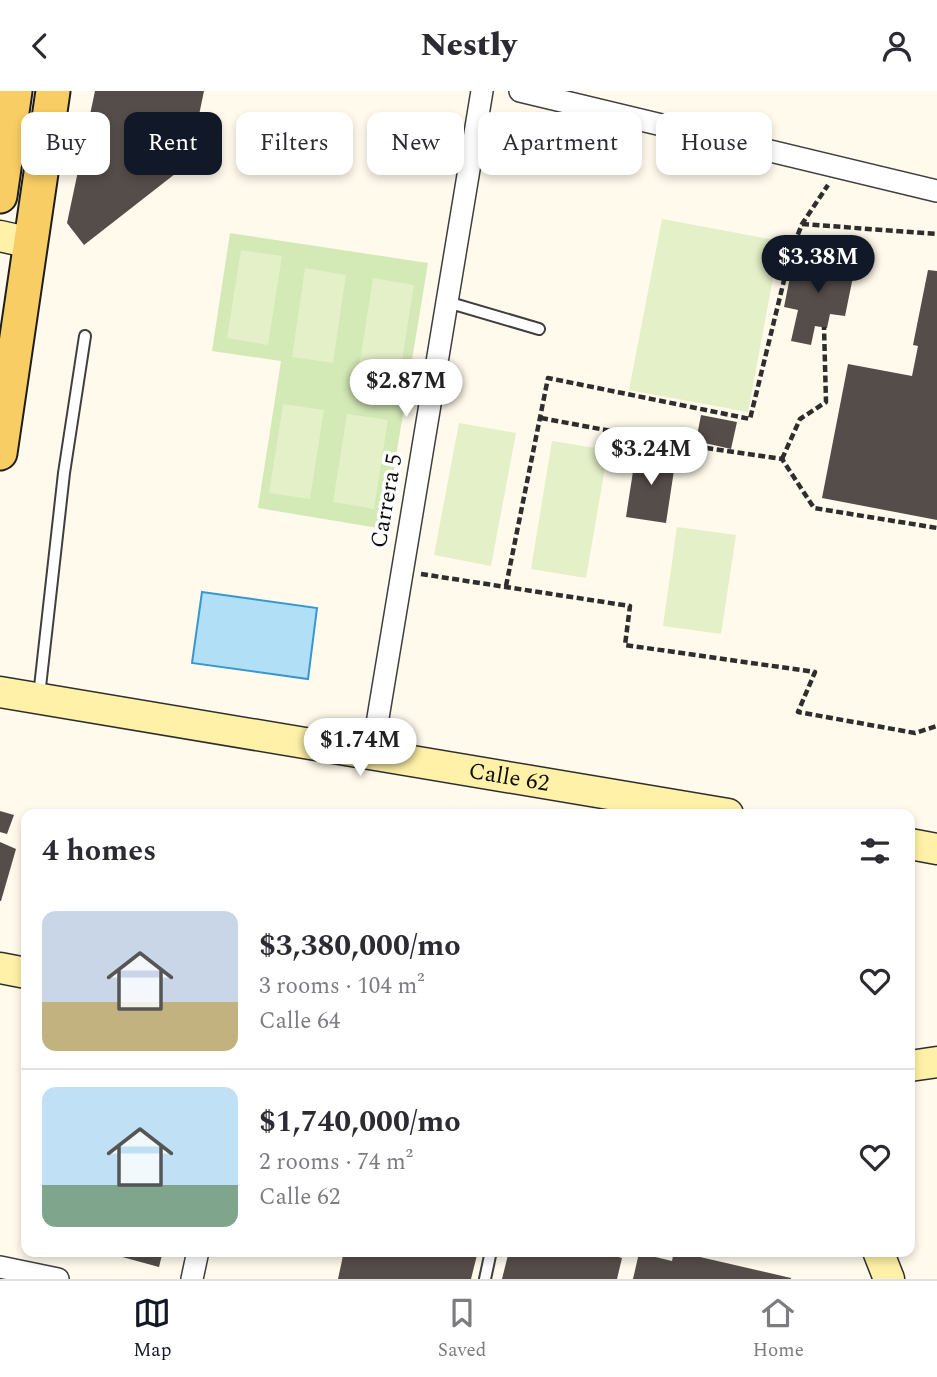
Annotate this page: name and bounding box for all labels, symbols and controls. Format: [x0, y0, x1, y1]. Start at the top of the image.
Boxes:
text: Nestly [421, 21, 516, 70]
icon: back [21, 27, 59, 65]
icon: person [878, 27, 916, 65]
chip: Buy [21, 112, 110, 175]
chip: Rent [124, 112, 222, 175]
chip: Filters [236, 112, 353, 175]
chip: New [367, 112, 464, 175]
chip: Apartment [478, 112, 642, 175]
chip: House [656, 112, 772, 175]
pin: $3.38M [761, 235, 875, 295]
text: $3.38M [778, 240, 858, 275]
pin: $2.87M [349, 359, 463, 419]
text: $2.87M [366, 364, 446, 399]
pin: $3.24M [594, 427, 708, 487]
text: $3.24M [611, 432, 691, 467]
street label: Carrera 5 [361, 451, 413, 551]
pin: $1.74M [303, 719, 417, 778]
text: $1.74M [320, 723, 400, 758]
street label: Calle 62 [466, 753, 552, 801]
text: 4 homes [42, 828, 156, 874]
icon: filters [856, 832, 894, 870]
text: $3,380,000/mo [259, 923, 461, 969]
icon: home [98, 939, 182, 1023]
icon: heart [856, 962, 894, 1000]
text: 3 rooms · 104 m² [259, 969, 425, 1004]
text: Calle 64 [259, 1004, 340, 1039]
text: $1,740,000/mo [259, 1099, 461, 1145]
icon: home [98, 1115, 182, 1199]
icon: heart [856, 1138, 894, 1176]
text: 2 rooms · 74 m² [259, 1145, 413, 1180]
text: Calle 62 [259, 1180, 340, 1215]
tab: Map [133, 1294, 171, 1365]
tab: Saved [438, 1294, 486, 1365]
tab: Home [753, 1294, 804, 1365]

